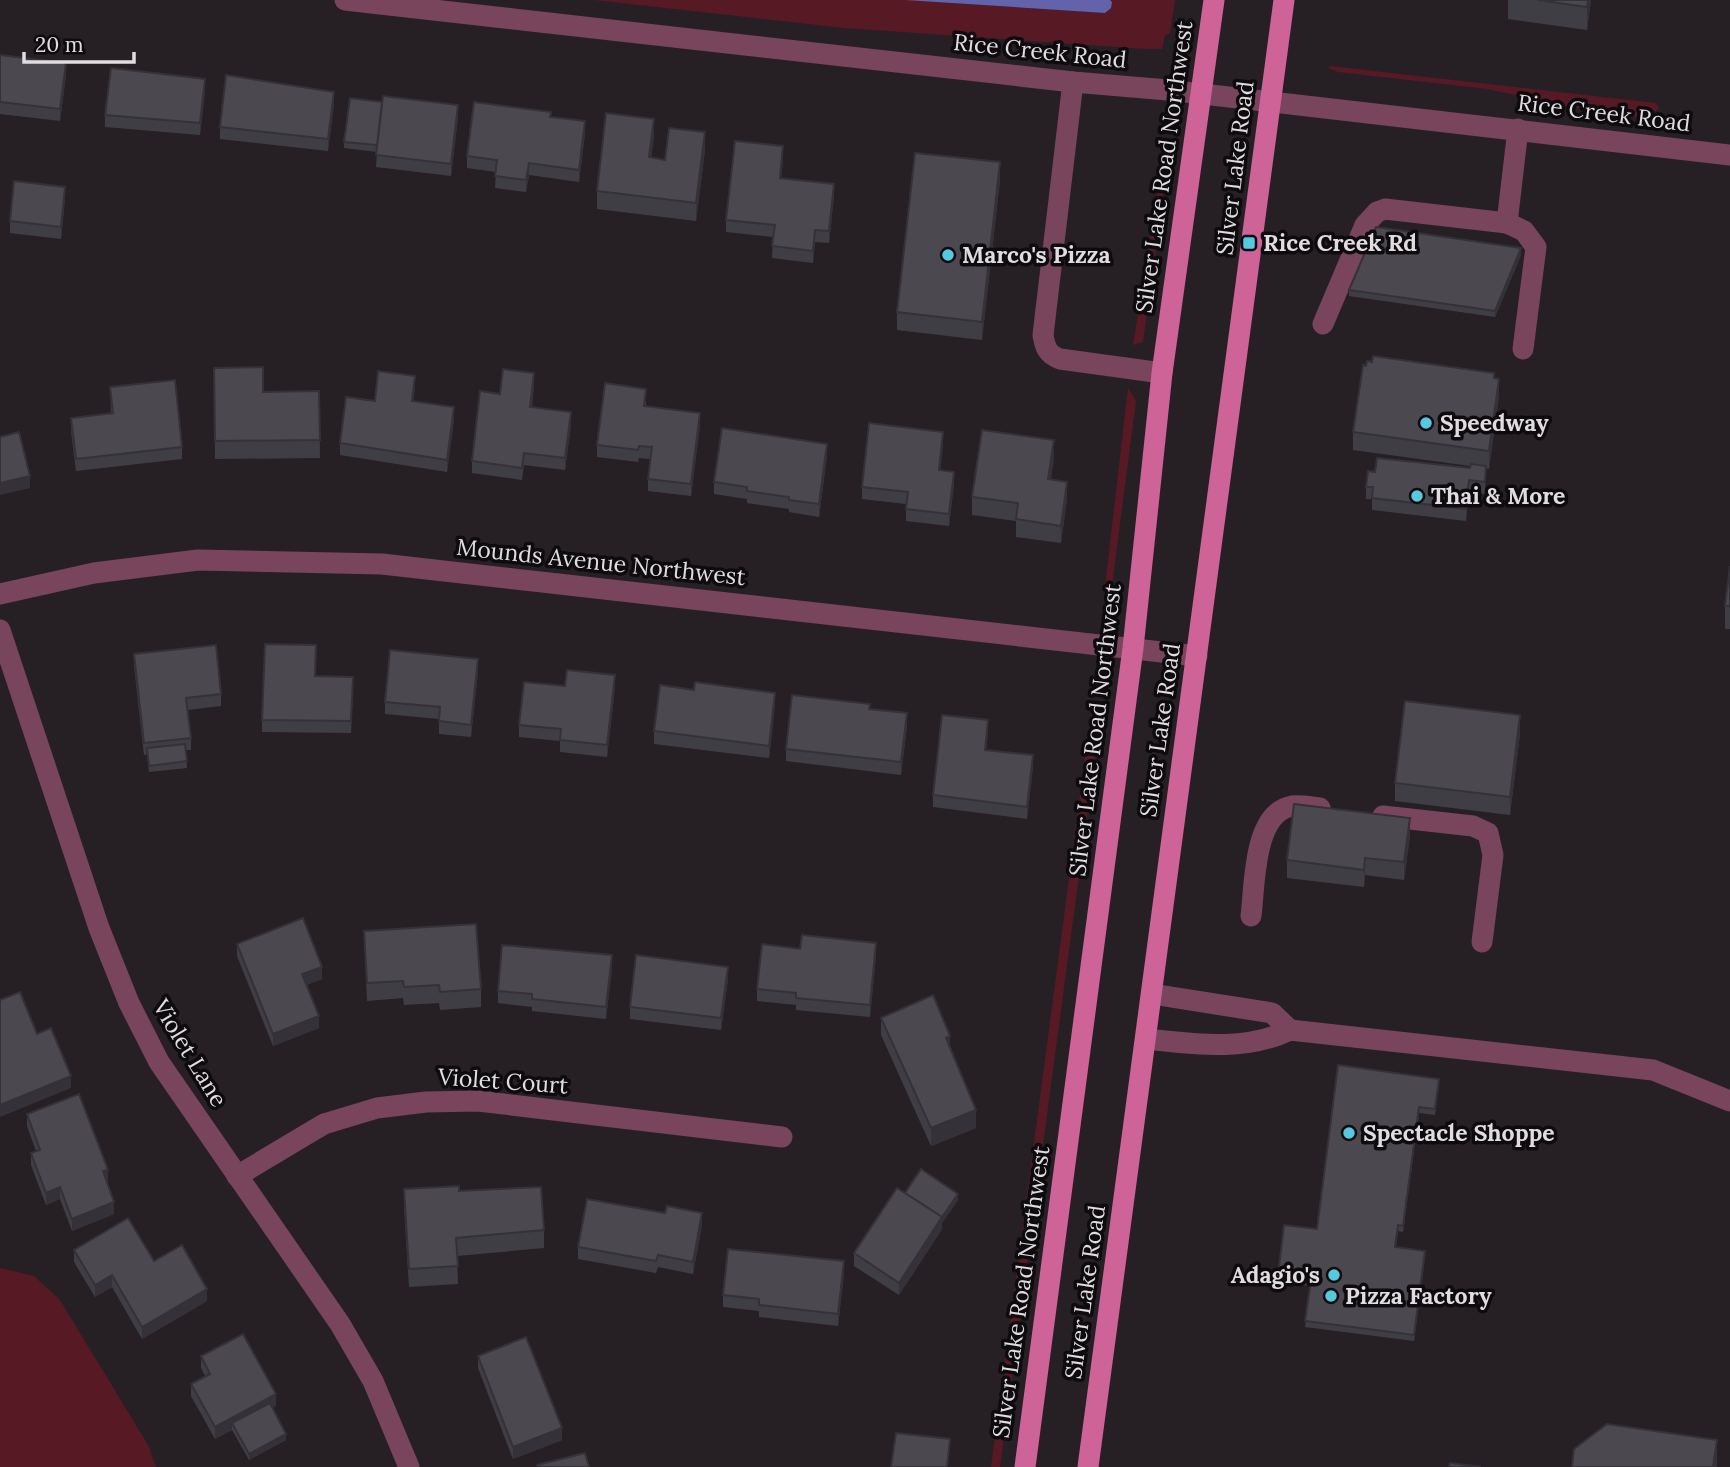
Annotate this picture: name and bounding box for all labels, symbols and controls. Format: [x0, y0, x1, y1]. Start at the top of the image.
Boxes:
street label: Silver Lake Road Northwest [1129, 19, 1198, 315]
scale bar [24, 21, 135, 65]
street label: Rice Creek Road [952, 27, 1128, 74]
text: 20 m [35, 31, 84, 58]
street label: Silver Lake Road [1209, 79, 1260, 257]
street label: Rice Creek Road [1516, 88, 1692, 138]
place label: Rice Creek Rd [1263, 228, 1417, 257]
marker: Rice Creek Rd [1241, 235, 1257, 251]
place label: Marco's Pizza [962, 240, 1111, 269]
marker: Marco's Pizza [940, 247, 956, 263]
place label: Speedway [1440, 408, 1549, 437]
marker: Speedway [1418, 415, 1434, 431]
place label: Thai & More [1431, 481, 1565, 510]
marker: Thai & More [1409, 488, 1425, 504]
street label: Mounds Avenue Northwest [455, 532, 747, 591]
street label: Silver Lake Road Northwest [1062, 582, 1127, 878]
street label: Silver Lake Road [1133, 641, 1186, 819]
street label: Violet Lane [147, 993, 234, 1112]
street label: Violet Court [436, 1061, 569, 1100]
place label: Spectacle Shoppe [1363, 1118, 1555, 1147]
marker: Spectacle Shoppe [1341, 1125, 1357, 1141]
street label: Silver Lake Road Northwest [986, 1144, 1055, 1440]
street label: Silver Lake Road [1058, 1203, 1111, 1381]
place label: Adagio's [1231, 1260, 1320, 1289]
marker: Adagio's [1326, 1267, 1342, 1283]
place label: Pizza Factory [1345, 1281, 1492, 1310]
marker: Pizza Factory [1323, 1288, 1339, 1304]

